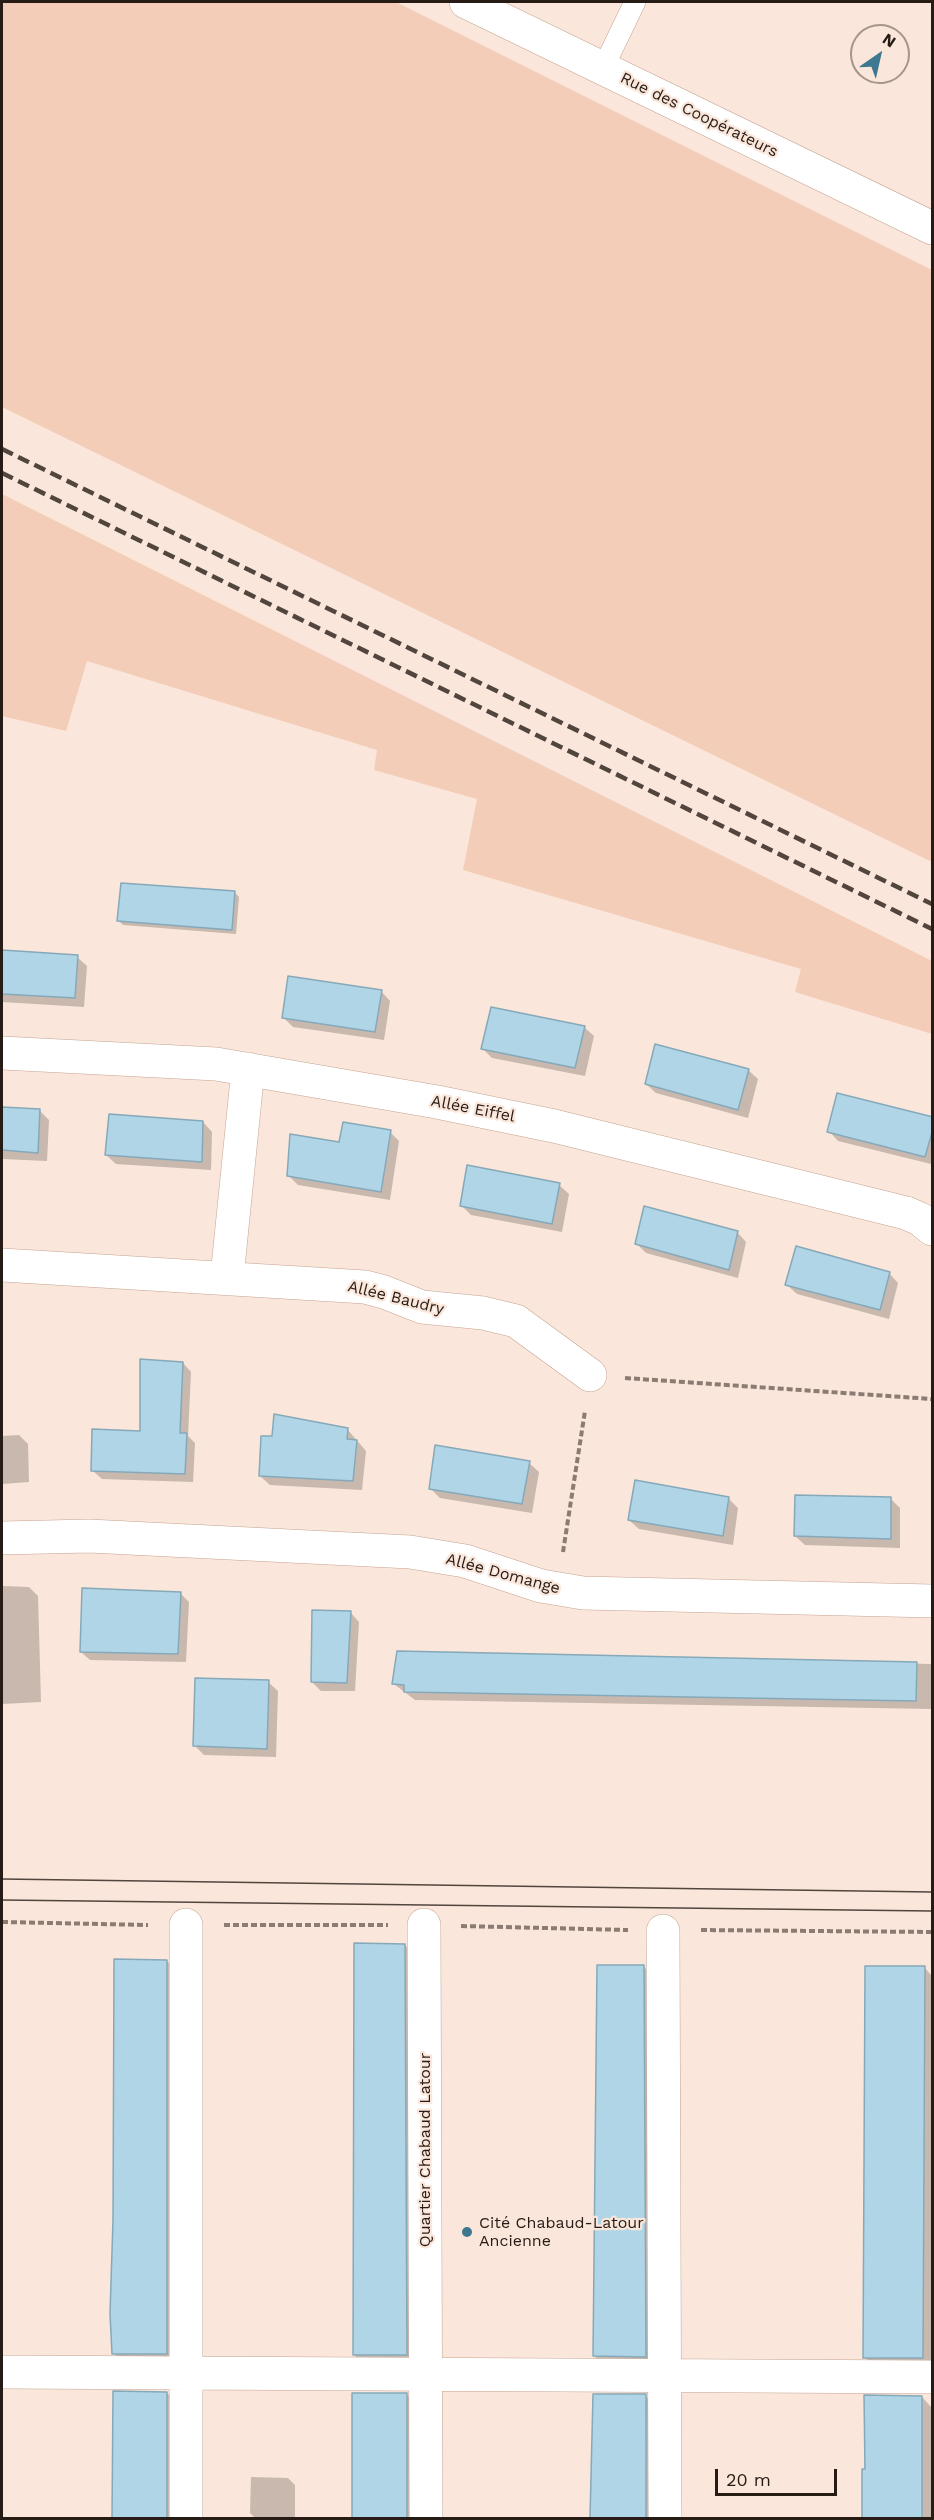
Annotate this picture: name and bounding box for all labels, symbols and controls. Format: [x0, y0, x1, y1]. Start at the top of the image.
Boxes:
north arrow [850, 24, 910, 84]
text: N [879, 29, 899, 52]
street label: Rue des Coopérateurs [617, 68, 781, 162]
street label: Allée Eiffel [429, 1091, 517, 1127]
street label: Allée Baudry [346, 1277, 446, 1319]
street label: Allée Domange [444, 1550, 562, 1598]
street label: Quartier Chabaud Latour [415, 2053, 435, 2247]
place label: Cité Chabaud-Latour Ancienne [479, 2213, 644, 2251]
marker: Cité Chabaud-Latour Ancienne [460, 2225, 474, 2239]
scale bar [718, 2457, 840, 2495]
text: 20 m [726, 2469, 771, 2490]

